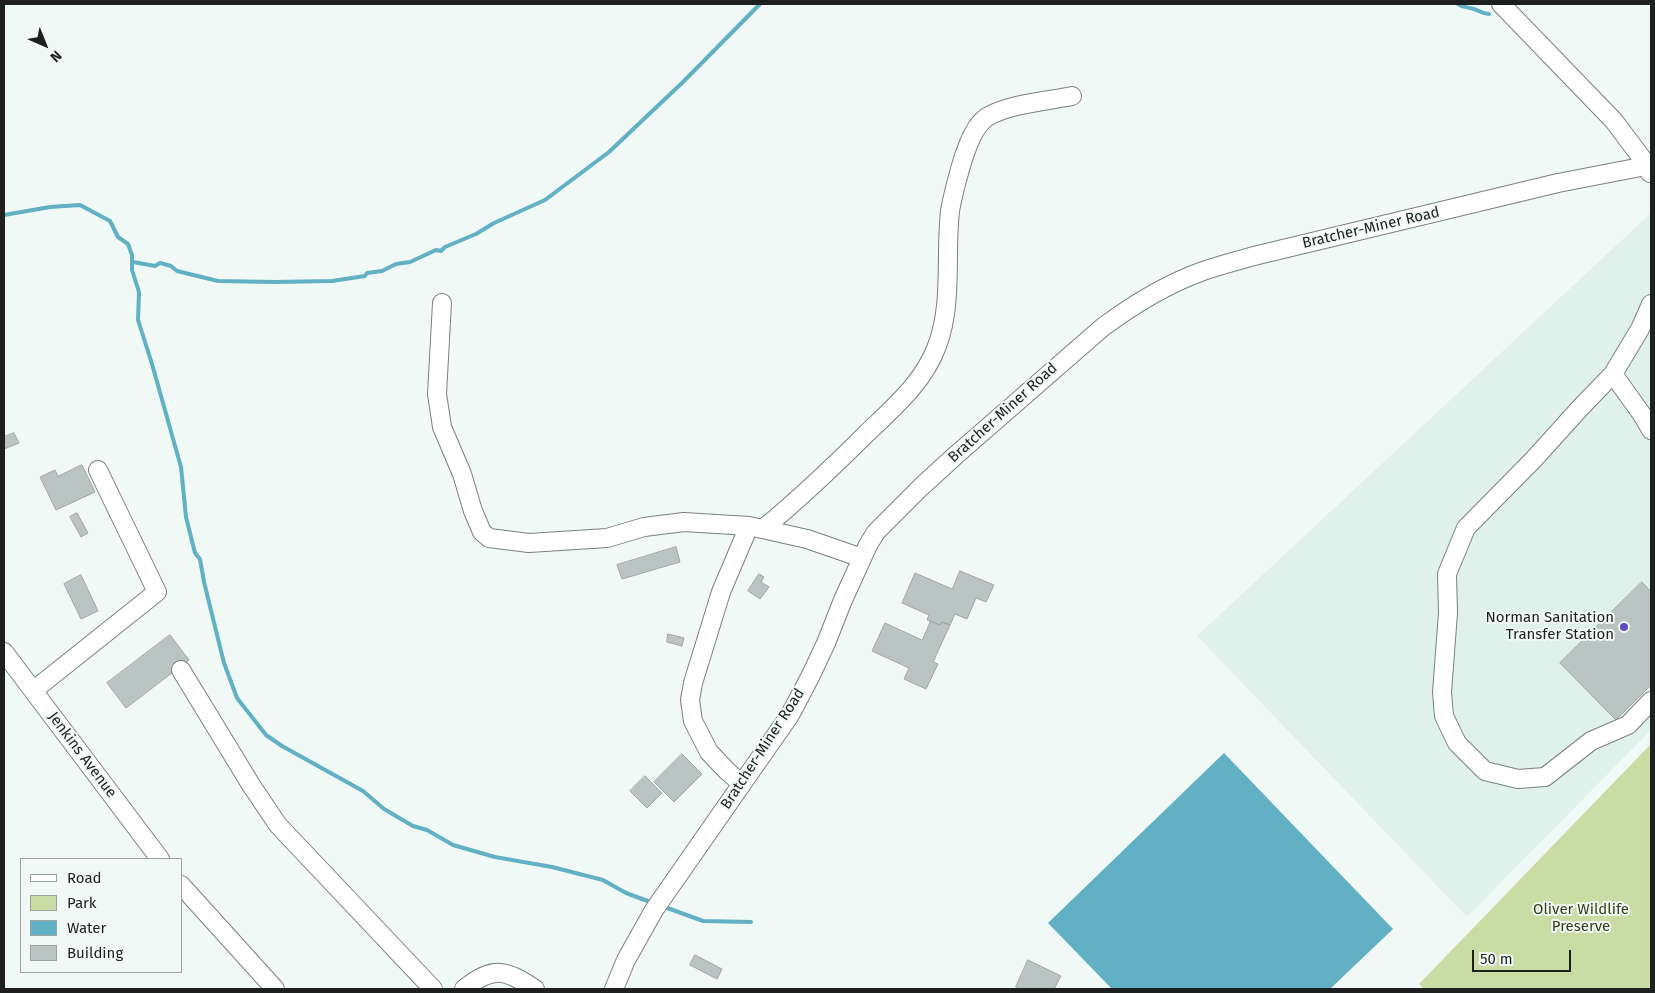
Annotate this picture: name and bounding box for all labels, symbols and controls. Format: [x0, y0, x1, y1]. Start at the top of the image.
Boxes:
north arrow [20, 20, 70, 70]
text: N [47, 47, 65, 65]
street label: Bratcher-Miner Road [1301, 203, 1441, 253]
street label: Bratcher-Miner Road [945, 359, 1061, 467]
place label: Norman Sanitation Transfer Station [1485, 609, 1614, 644]
marker: Norman Sanitation Transfer Station [1618, 621, 1630, 633]
street label: Bratcher-Miner Road [717, 685, 809, 813]
street label: Jenkins Avenue [44, 708, 120, 802]
legend [20, 858, 182, 973]
text: Road [67, 869, 102, 887]
text: Park [67, 894, 97, 912]
park label: Oliver Wildlife Preserve [1533, 901, 1629, 936]
text: Water [67, 919, 106, 937]
scale bar [1475, 940, 1574, 972]
text: Building [67, 944, 123, 962]
text: 50 m [1480, 950, 1513, 968]

